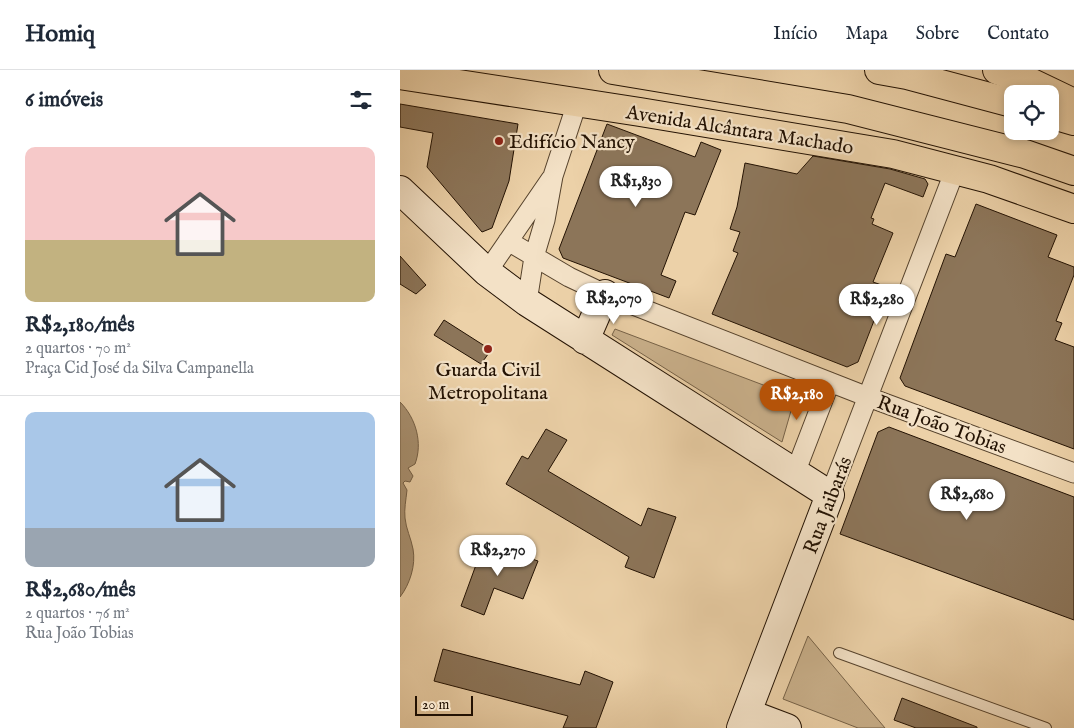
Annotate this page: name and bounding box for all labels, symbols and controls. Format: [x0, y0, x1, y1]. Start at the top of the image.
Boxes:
text: Homiq [25, 19, 95, 50]
text: Início [773, 23, 818, 46]
text: Mapa [846, 23, 888, 46]
text: Sobre [916, 23, 959, 46]
text: Contato [987, 23, 1049, 46]
map controls [1004, 85, 1059, 140]
button: locate [1004, 85, 1059, 140]
icon: filters [347, 86, 375, 114]
text: 6 imóveis [25, 87, 103, 114]
street label: Avenida Alcântara Machado [623, 100, 856, 161]
place label: Edifício Nancy [509, 130, 635, 155]
marker: Edifício Nancy [493, 135, 505, 147]
pin: R$1,830 [590, 166, 682, 208]
text: R$1,830 [610, 172, 662, 192]
icon: home [155, 179, 245, 269]
pin: R$2,070 [568, 282, 660, 325]
pin: R$2,280 [831, 284, 923, 326]
text: R$2,070 [586, 289, 642, 309]
text: R$2,280 [850, 290, 904, 310]
text: R$2,180/mês [25, 312, 135, 339]
text: 2 quartos · 70 m² [25, 339, 131, 359]
marker: Guarda Civil Metropolitana [482, 343, 494, 355]
place label: Guarda Civil Metropolitana [428, 358, 548, 406]
text: Praça Cid José da Silva Campanella [25, 359, 254, 379]
pin: R$2,180 [751, 378, 843, 421]
text: R$2,180 [771, 385, 823, 405]
street label: Rua João Tobias [873, 390, 1010, 460]
icon: home [155, 445, 245, 535]
street label: Rua Jaibarás [798, 453, 858, 558]
pin: R$2,680 [921, 478, 1013, 521]
text: R$2,680 [940, 485, 994, 505]
pin: R$2,270 [452, 534, 544, 577]
text: R$2,270 [470, 541, 526, 561]
text: R$2,680/mês [25, 577, 136, 604]
text: 2 quartos · 76 m² [25, 604, 130, 624]
text: Rua João Tobias [25, 624, 134, 644]
scale bar [415, 693, 472, 716]
text: 20 m [422, 696, 449, 714]

